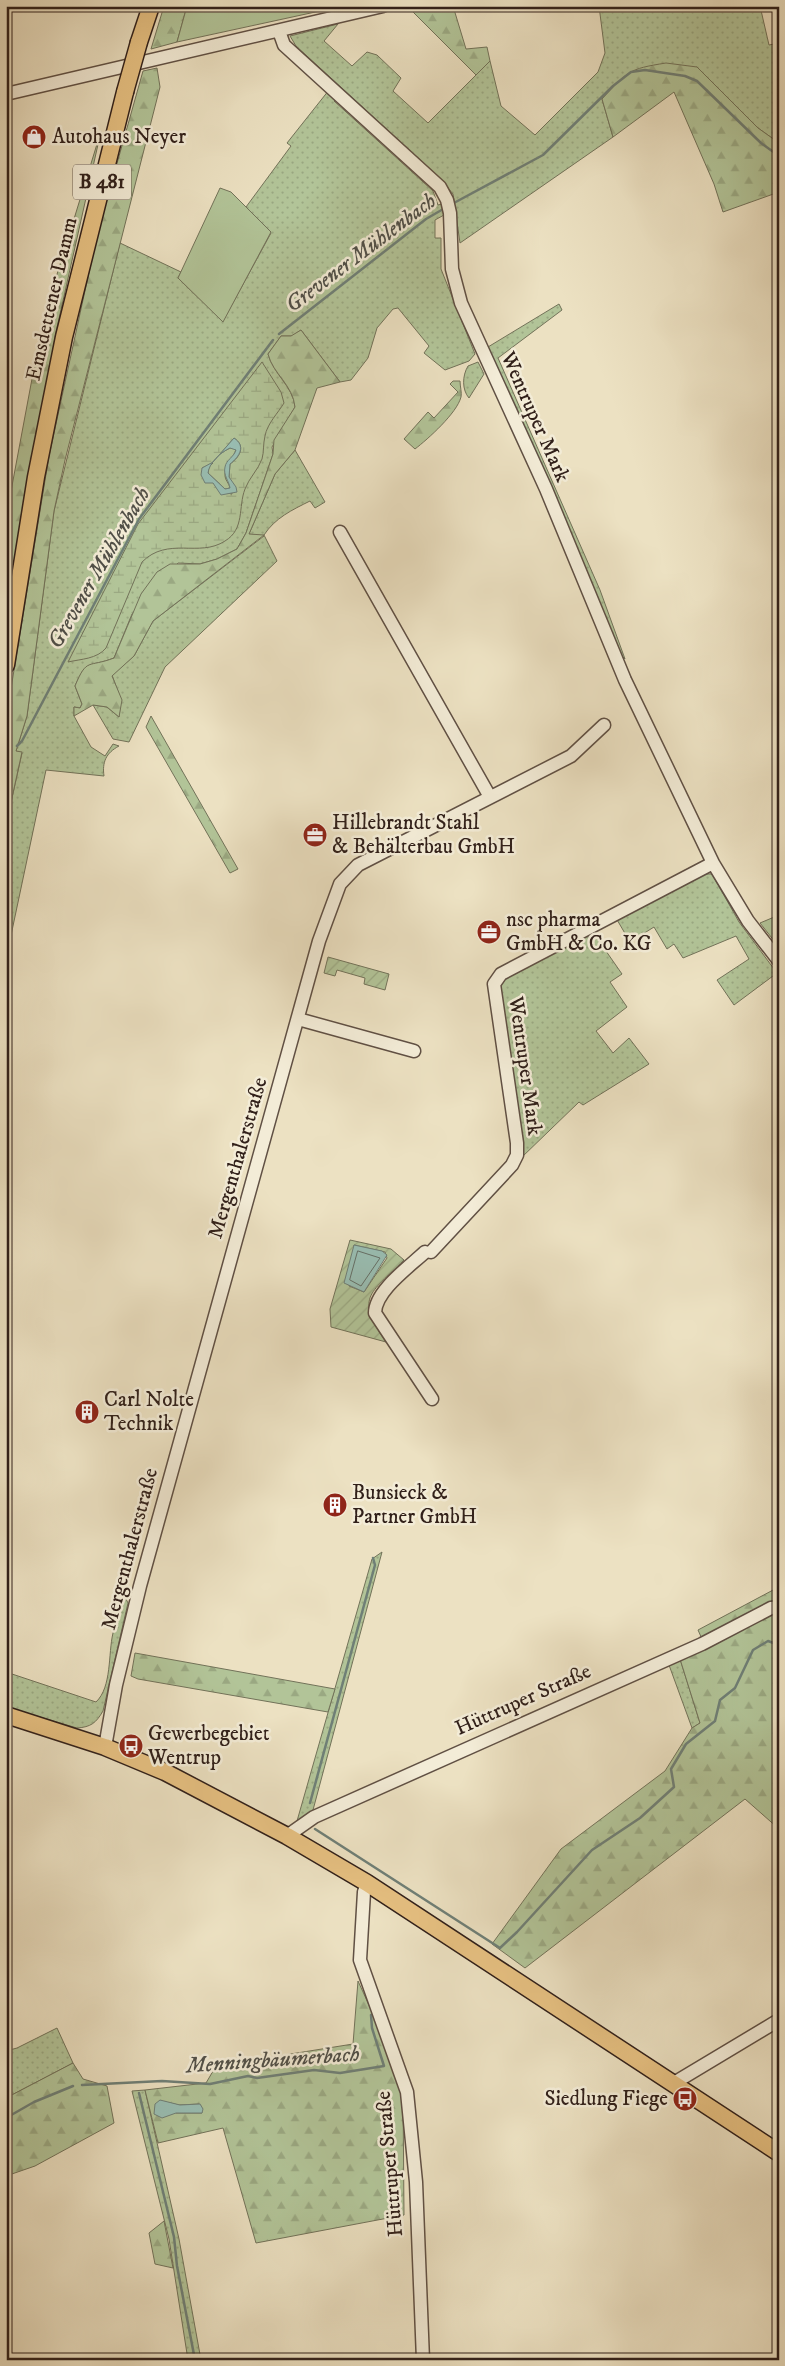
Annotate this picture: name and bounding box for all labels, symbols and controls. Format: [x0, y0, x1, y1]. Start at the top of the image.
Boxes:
shop icon: Autohaus Neyer [21, 124, 47, 150]
place label: Autohaus Neyer [52, 124, 186, 150]
road number: B 481 [73, 164, 131, 200]
water label: Grevener Mühlenbach [280, 187, 442, 319]
street label: Emsdettener Damm [21, 214, 84, 383]
street label: Wentruper Mark [494, 347, 576, 487]
water label: Grevener Mühlenbach [42, 482, 156, 654]
place label: Hillebrandt Stahl & Behälterbau GmbH [332, 810, 515, 860]
office icon: Hillebrandt Stahl & Behälterbau GmbH [302, 822, 328, 848]
place label: nsc pharma GmbH & Co. KG [506, 907, 652, 957]
office icon: nsc pharma GmbH & Co. KG [476, 919, 502, 945]
street label: Wentruper Mark [502, 994, 548, 1138]
street label: Mergenthalerstraße [203, 1074, 274, 1242]
place label: Carl Nolte Technik [104, 1387, 194, 1437]
building icon: Carl Nolte Technik [74, 1399, 100, 1425]
street label: Mergenthalerstraße [96, 1465, 164, 1633]
place label: Bunsieck & Partner GmbH [352, 1480, 477, 1530]
building icon: Bunsieck & Partner GmbH [322, 1492, 348, 1518]
street label: Hüttruper Straße [451, 1658, 595, 1742]
place label: Gewerbegebiet Wentrup [147, 1721, 270, 1771]
bus stop icon: Gewerbegebiet Wentrup [118, 1733, 144, 1759]
water label: Menningbäumerbach [183, 2040, 361, 2080]
place label: Siedlung Fiege [544, 2086, 668, 2112]
bus stop icon: Siedlung Fiege [672, 2086, 698, 2112]
street label: Hüttruper Straße [371, 2090, 409, 2238]

